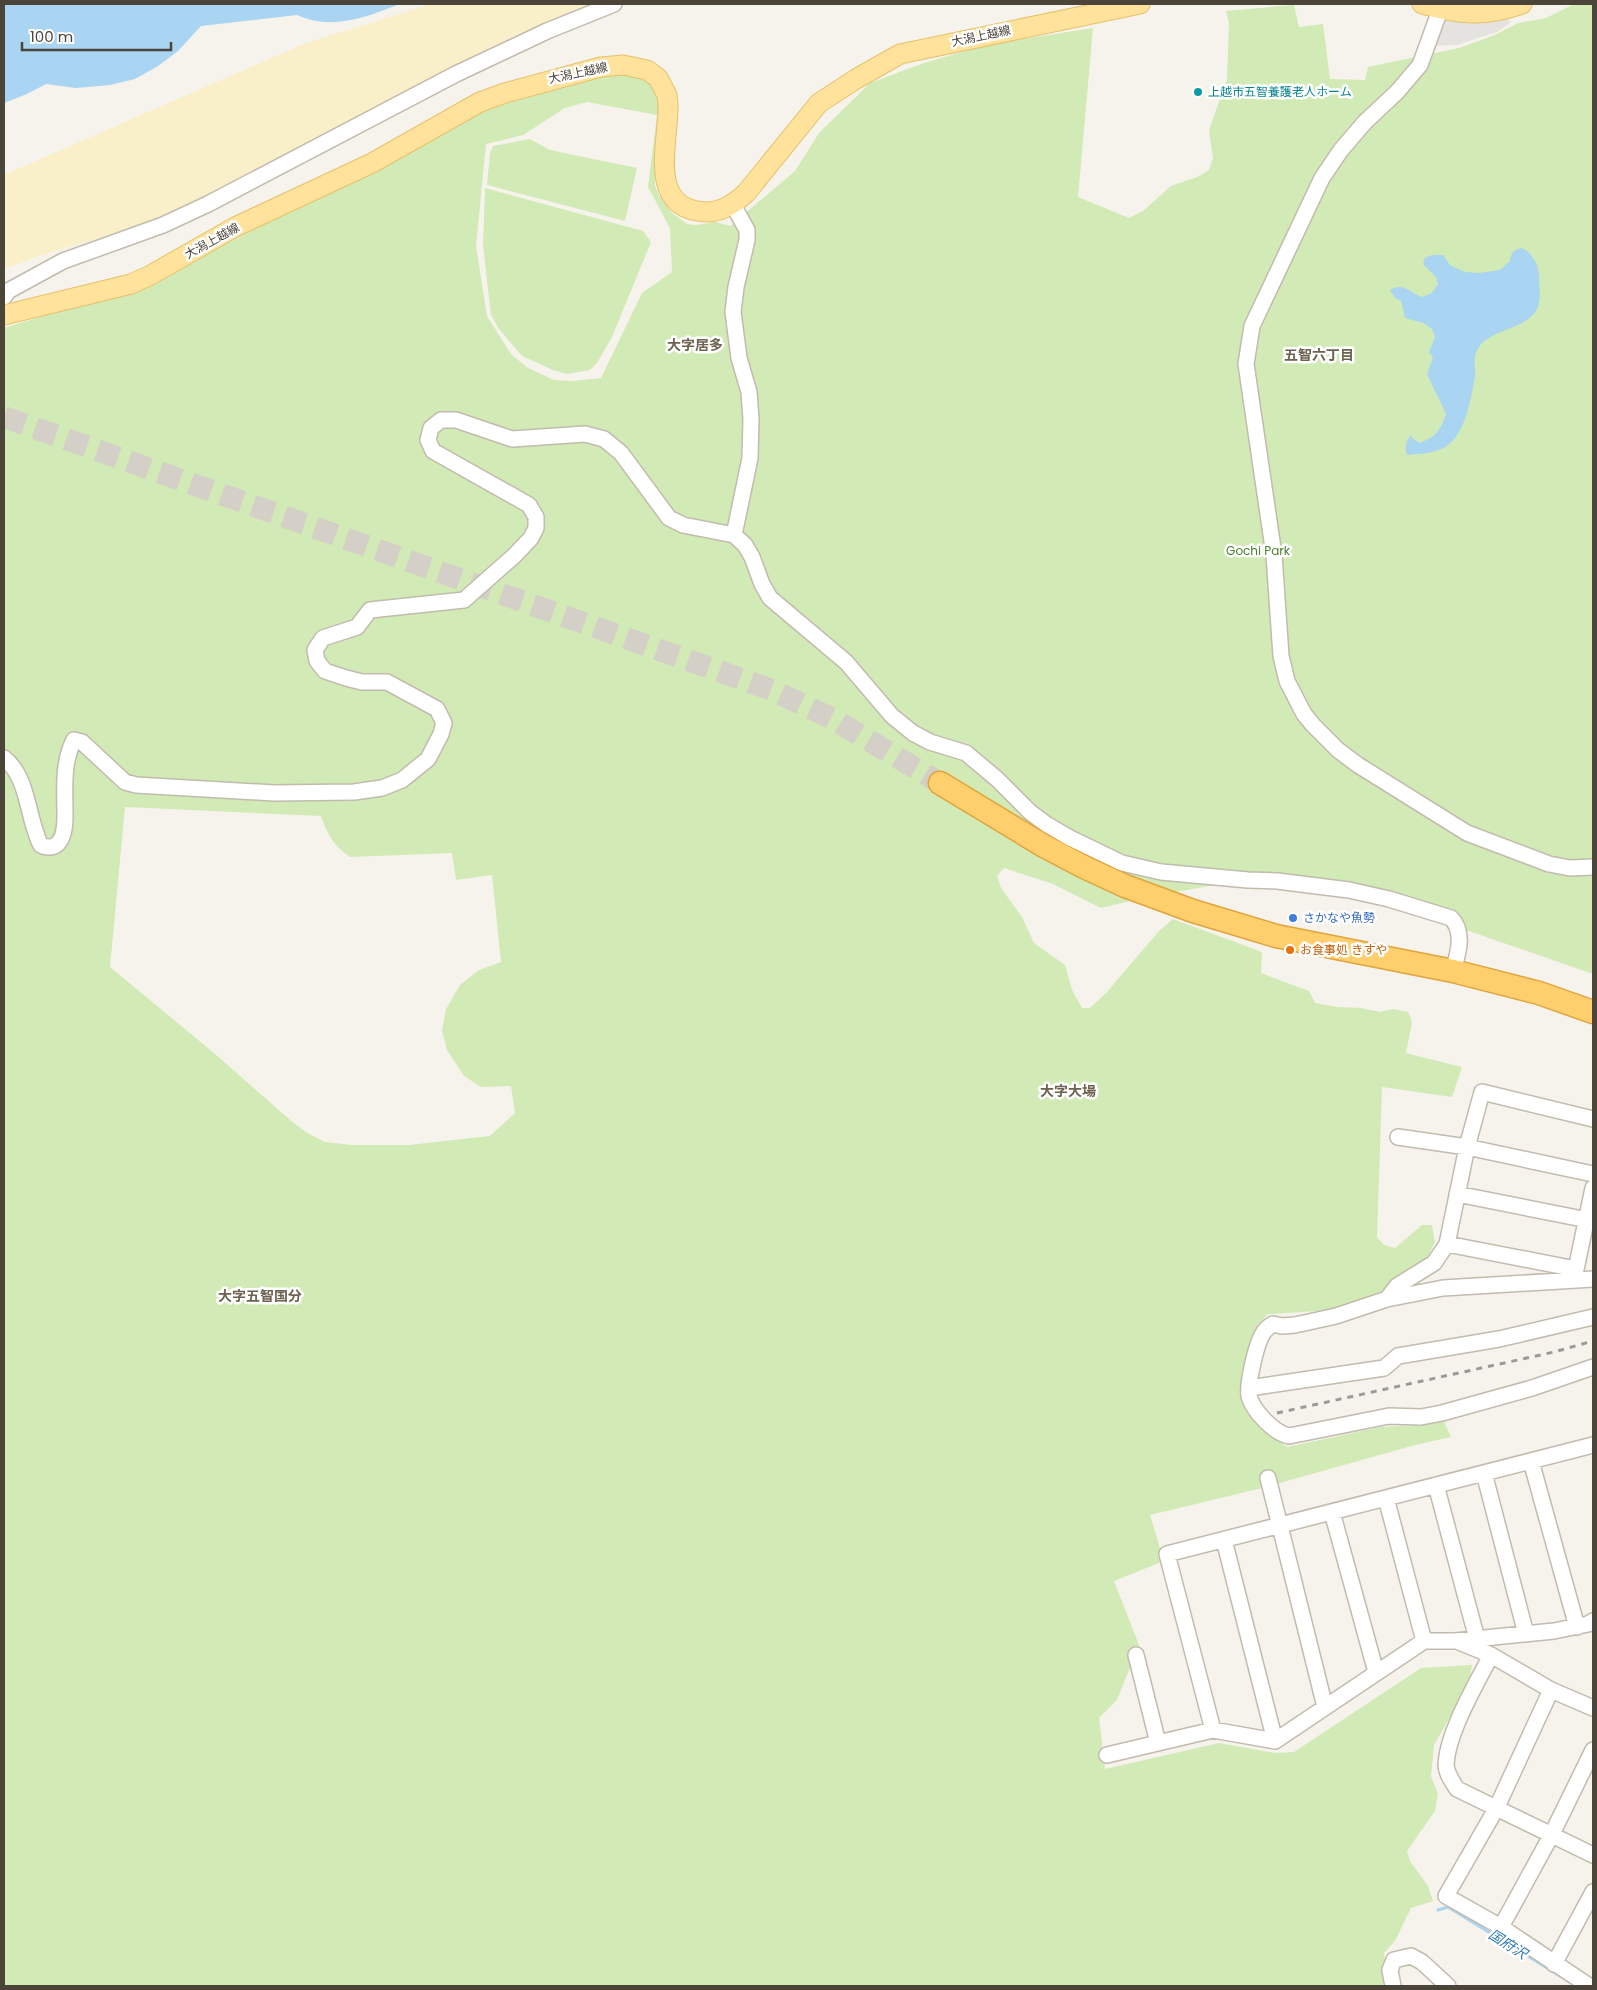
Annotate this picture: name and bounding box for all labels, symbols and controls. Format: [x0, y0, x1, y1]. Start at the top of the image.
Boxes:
scale bar [22, 20, 171, 52]
street label: 大潟上越線 [950, 21, 1012, 50]
text: 100 m [30, 26, 73, 47]
street label: 大潟上越線 [547, 58, 609, 87]
place label: 上越市五智養護老人ホーム [1208, 83, 1352, 100]
marker: 上越市五智養護老人ホーム [1192, 86, 1204, 98]
street label: 大潟上越線 [181, 219, 242, 263]
district label: 大字居多 [667, 335, 723, 355]
district label: 五智六丁目 [1284, 345, 1354, 365]
park label: Gochi Park [1226, 542, 1291, 559]
place label: さかなや魚勢 [1303, 909, 1375, 926]
marker: さかなや魚勢 [1287, 912, 1299, 924]
place label: お食事処 きすや [1300, 941, 1387, 958]
marker: お食事処 きすや [1284, 944, 1296, 956]
district label: 大字大場 [1040, 1081, 1096, 1101]
district label: 大字五智国分 [218, 1286, 302, 1306]
water label: 国府沢 [1485, 1924, 1533, 1965]

